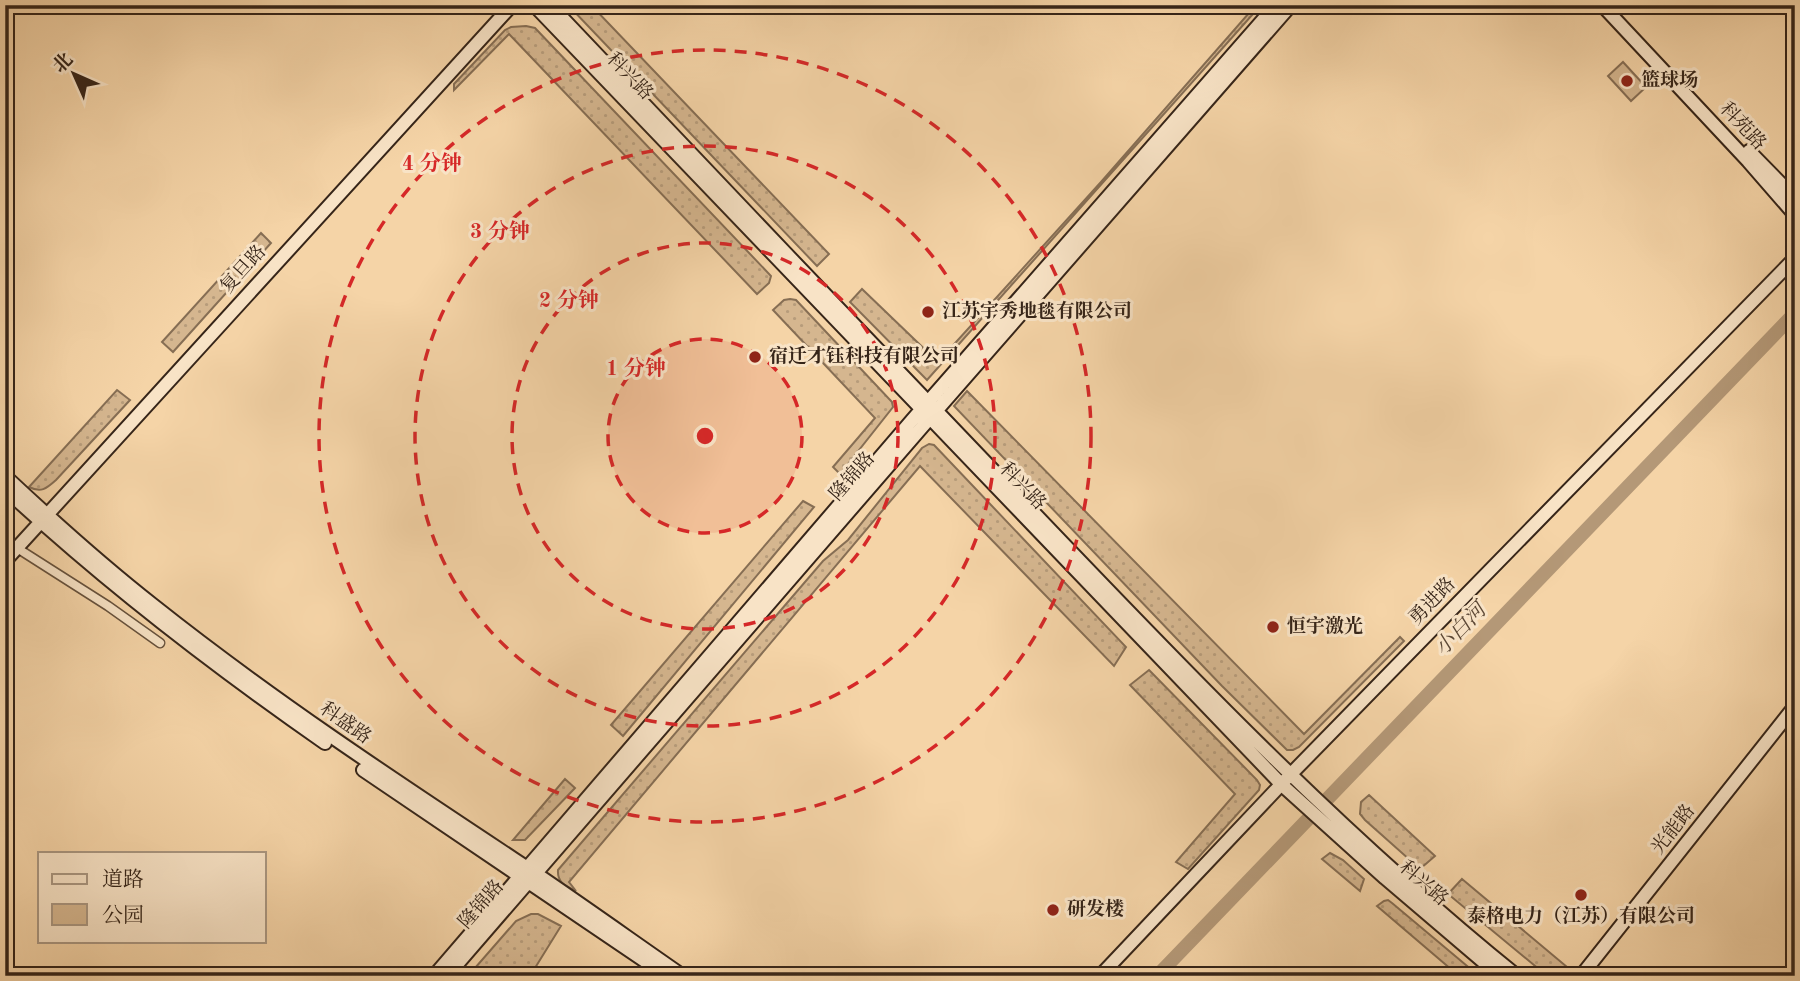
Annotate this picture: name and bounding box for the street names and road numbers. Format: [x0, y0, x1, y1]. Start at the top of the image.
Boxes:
street label: 科兴路 [602, 49, 657, 104]
street label: 科苑路 [1716, 98, 1770, 154]
street label: 复旦路 [216, 241, 270, 298]
street label: 隆锦路 [825, 447, 879, 505]
street label: 科兴路 [995, 459, 1050, 514]
street label: 勇进路 [1405, 574, 1460, 629]
street label: 科盛路 [316, 697, 376, 748]
street label: 光能路 [1647, 800, 1699, 858]
street label: 科兴路 [1395, 857, 1452, 910]
street label: 隆锦路 [454, 875, 508, 933]

